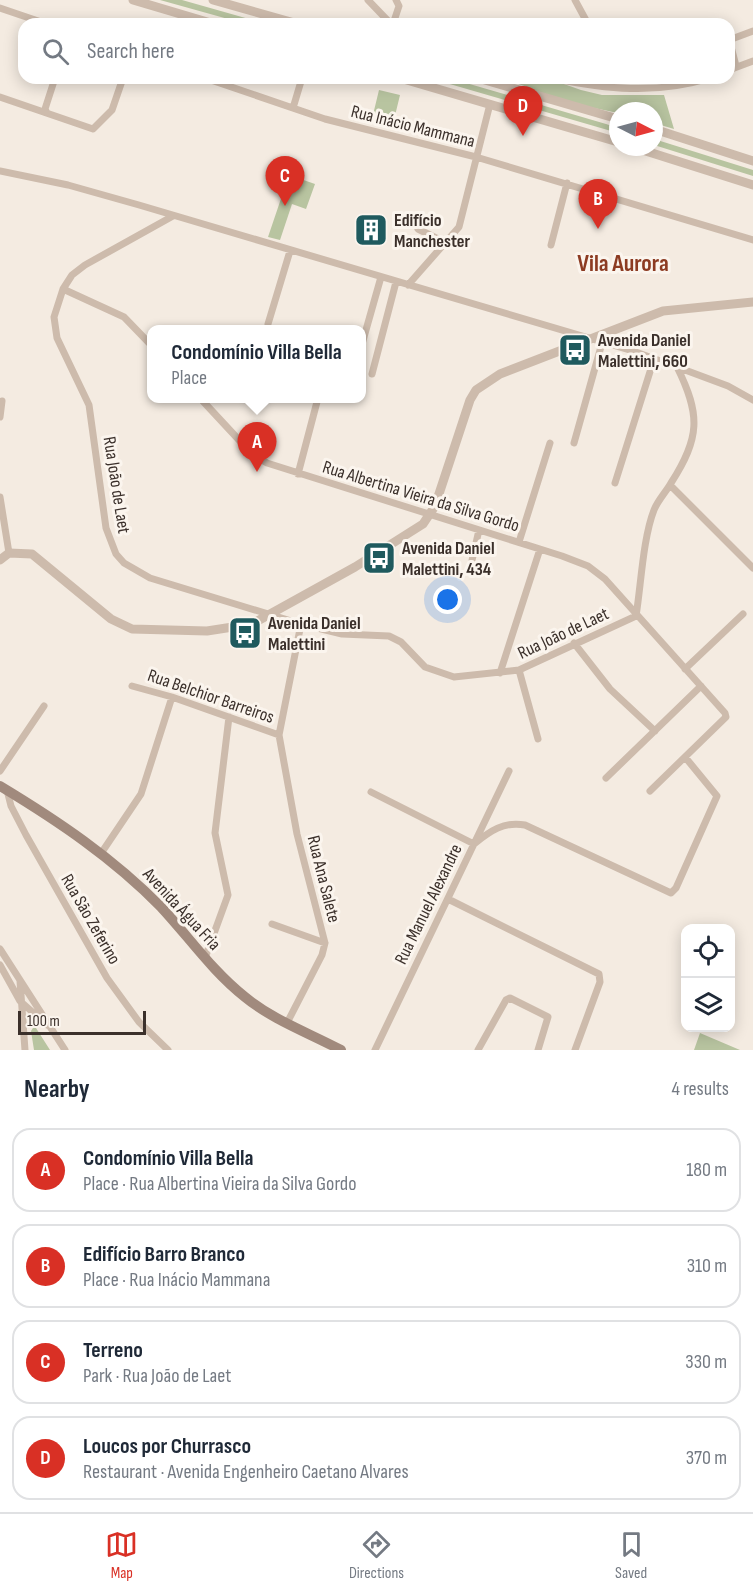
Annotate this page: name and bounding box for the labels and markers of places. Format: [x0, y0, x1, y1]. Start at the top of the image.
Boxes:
pin: D [504, 86, 542, 136]
pin: C [266, 156, 304, 206]
pin: B [578, 180, 618, 229]
place label: Edifício Manchester [394, 210, 470, 252]
building icon: Edifício Manchester [353, 212, 389, 248]
place label: Avenida Daniel Malettini, 660 [597, 330, 691, 372]
bus stop icon: Avenida Daniel Malettini, 660 [557, 332, 593, 368]
pin: A [238, 422, 276, 472]
place label: Avenida Daniel Malettini, 434 [401, 538, 495, 580]
bus stop icon: Avenida Daniel Malettini, 434 [361, 540, 397, 576]
place label: Avenida Daniel Malettini [267, 613, 361, 655]
bus stop icon: Avenida Daniel Malettini [227, 615, 263, 651]

